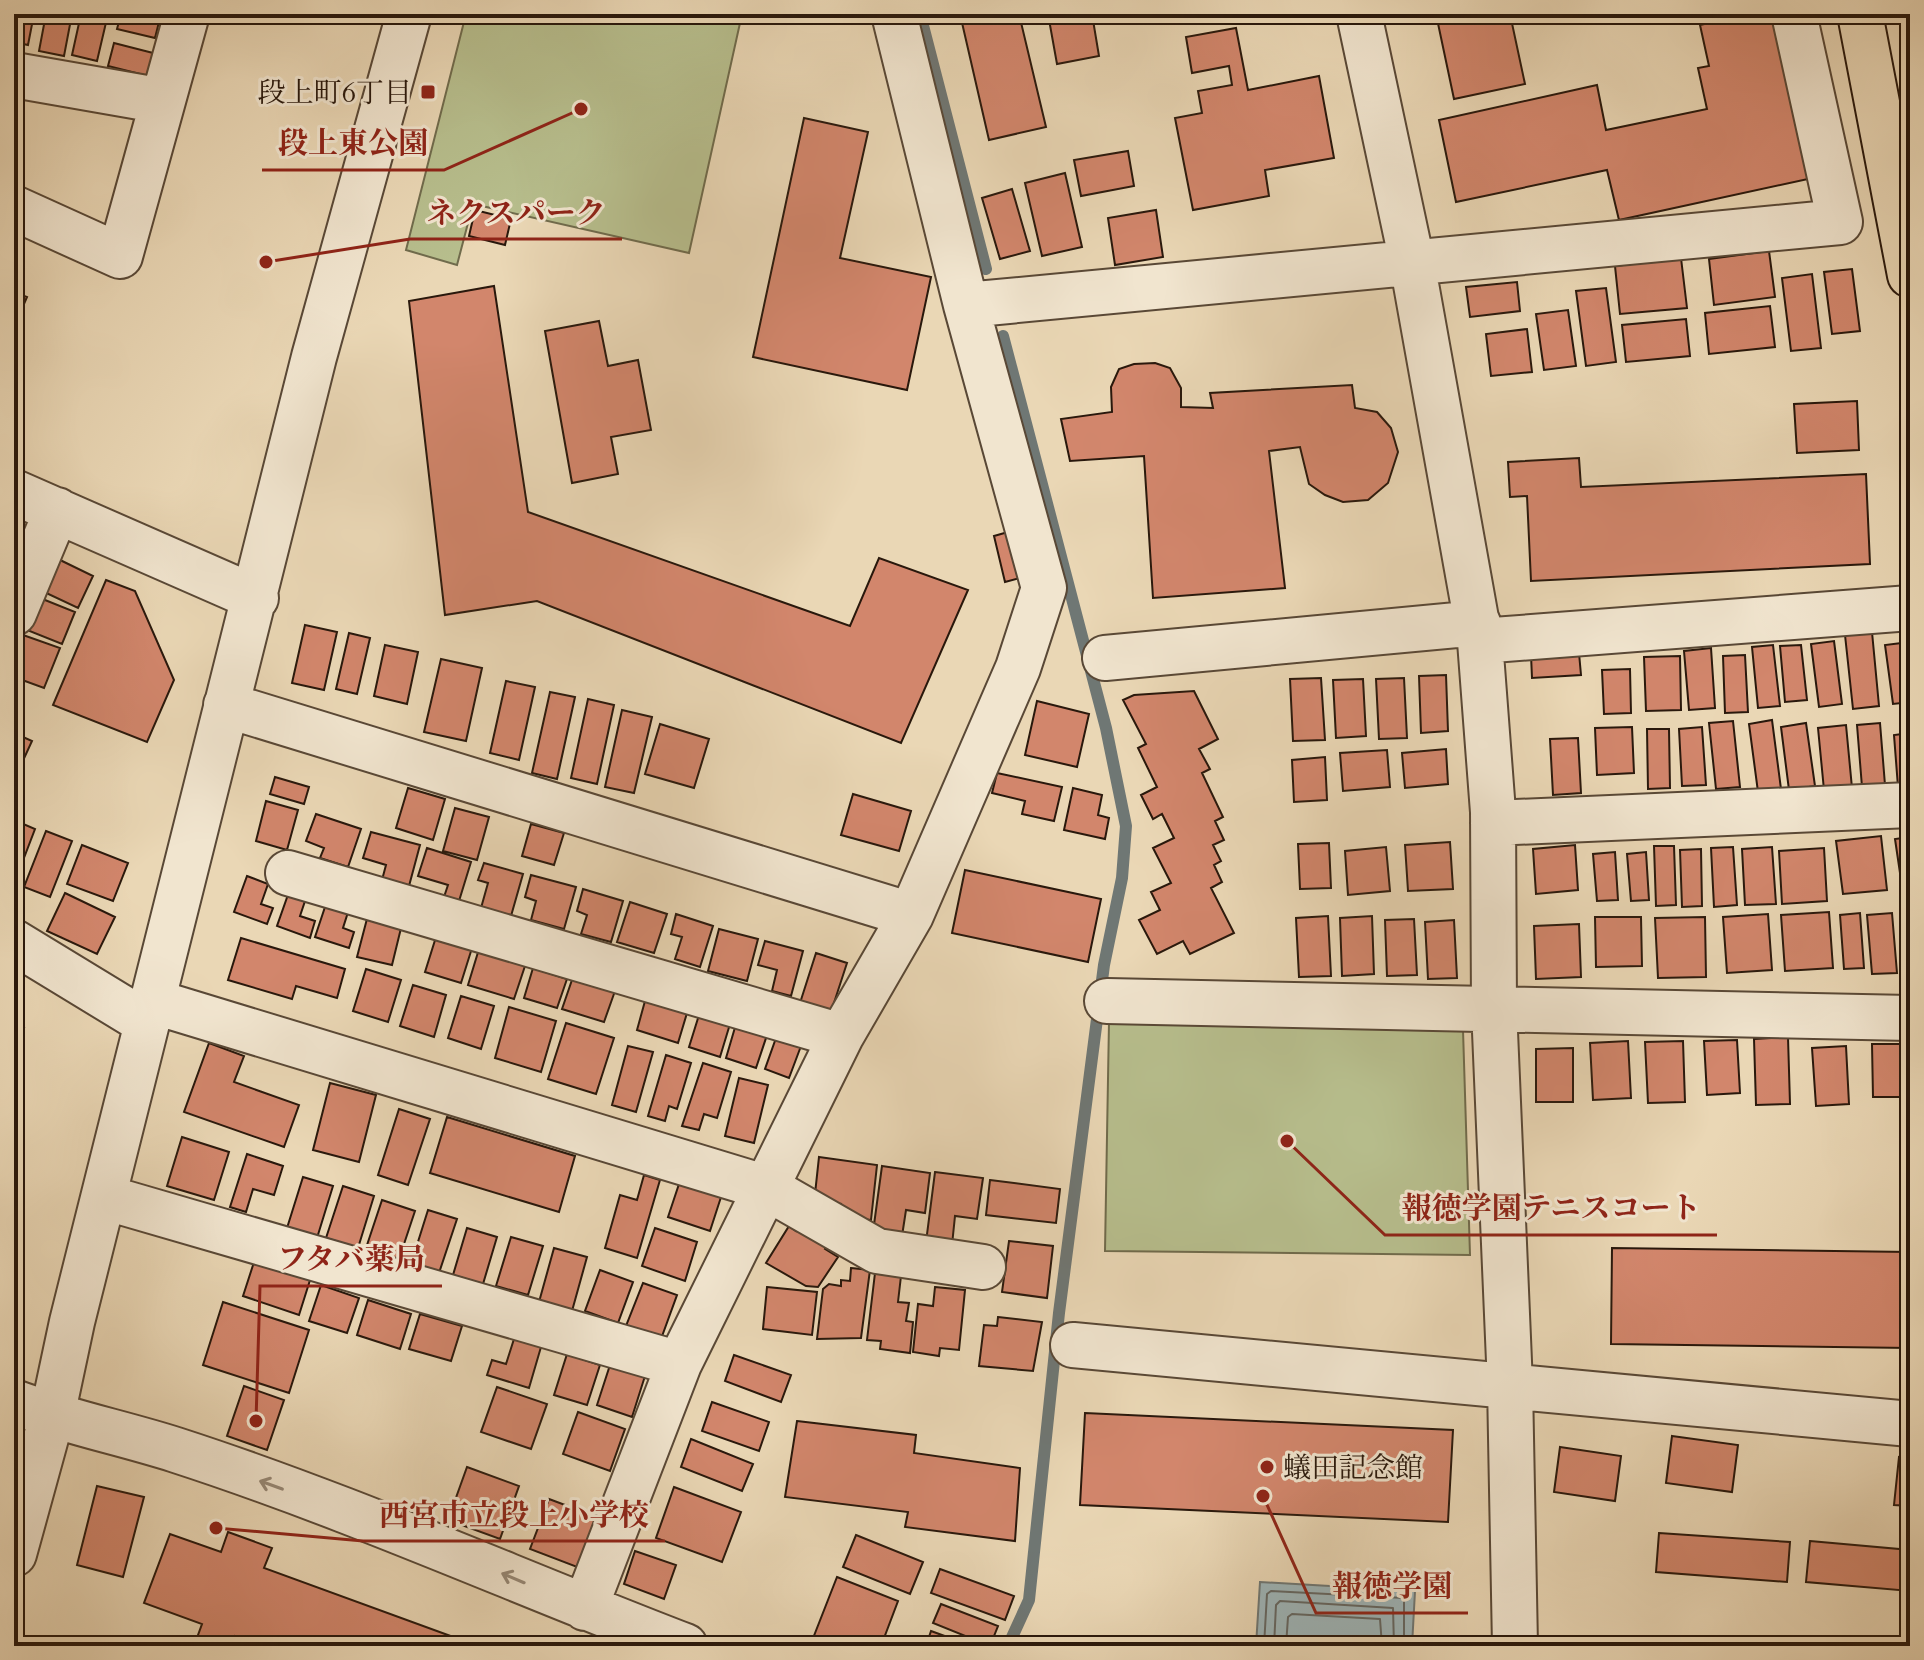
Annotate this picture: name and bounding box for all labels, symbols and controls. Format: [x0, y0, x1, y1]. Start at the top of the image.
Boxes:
place label: 段上町6丁目 [258, 74, 412, 112]
marker: 段上町6丁目 [419, 83, 437, 101]
callout: 段上東公園 [262, 116, 444, 170]
text: 段上東公園 [278, 123, 428, 164]
callout: ネクスパーク [410, 185, 622, 239]
text: ネクスパーク [426, 193, 606, 234]
callout: 報徳学園テニスコート [1385, 1181, 1717, 1235]
text: 報徳学園テニスコート [1402, 1188, 1700, 1229]
callout: フタバ薬局 [260, 1232, 442, 1286]
text: フタバ薬局 [277, 1239, 425, 1280]
place label: 蟻田記念館 [1283, 1449, 1423, 1487]
marker: 蟻田記念館 [1258, 1458, 1276, 1476]
one-way arrow [259, 1476, 284, 1491]
callout: 西宮市立段上小学校 [363, 1487, 665, 1541]
text: 西宮市立段上小学校 [379, 1495, 649, 1536]
callout: 報徳学園 [1316, 1559, 1468, 1613]
text: 報徳学園 [1332, 1566, 1452, 1607]
one-way arrow [502, 1570, 526, 1584]

